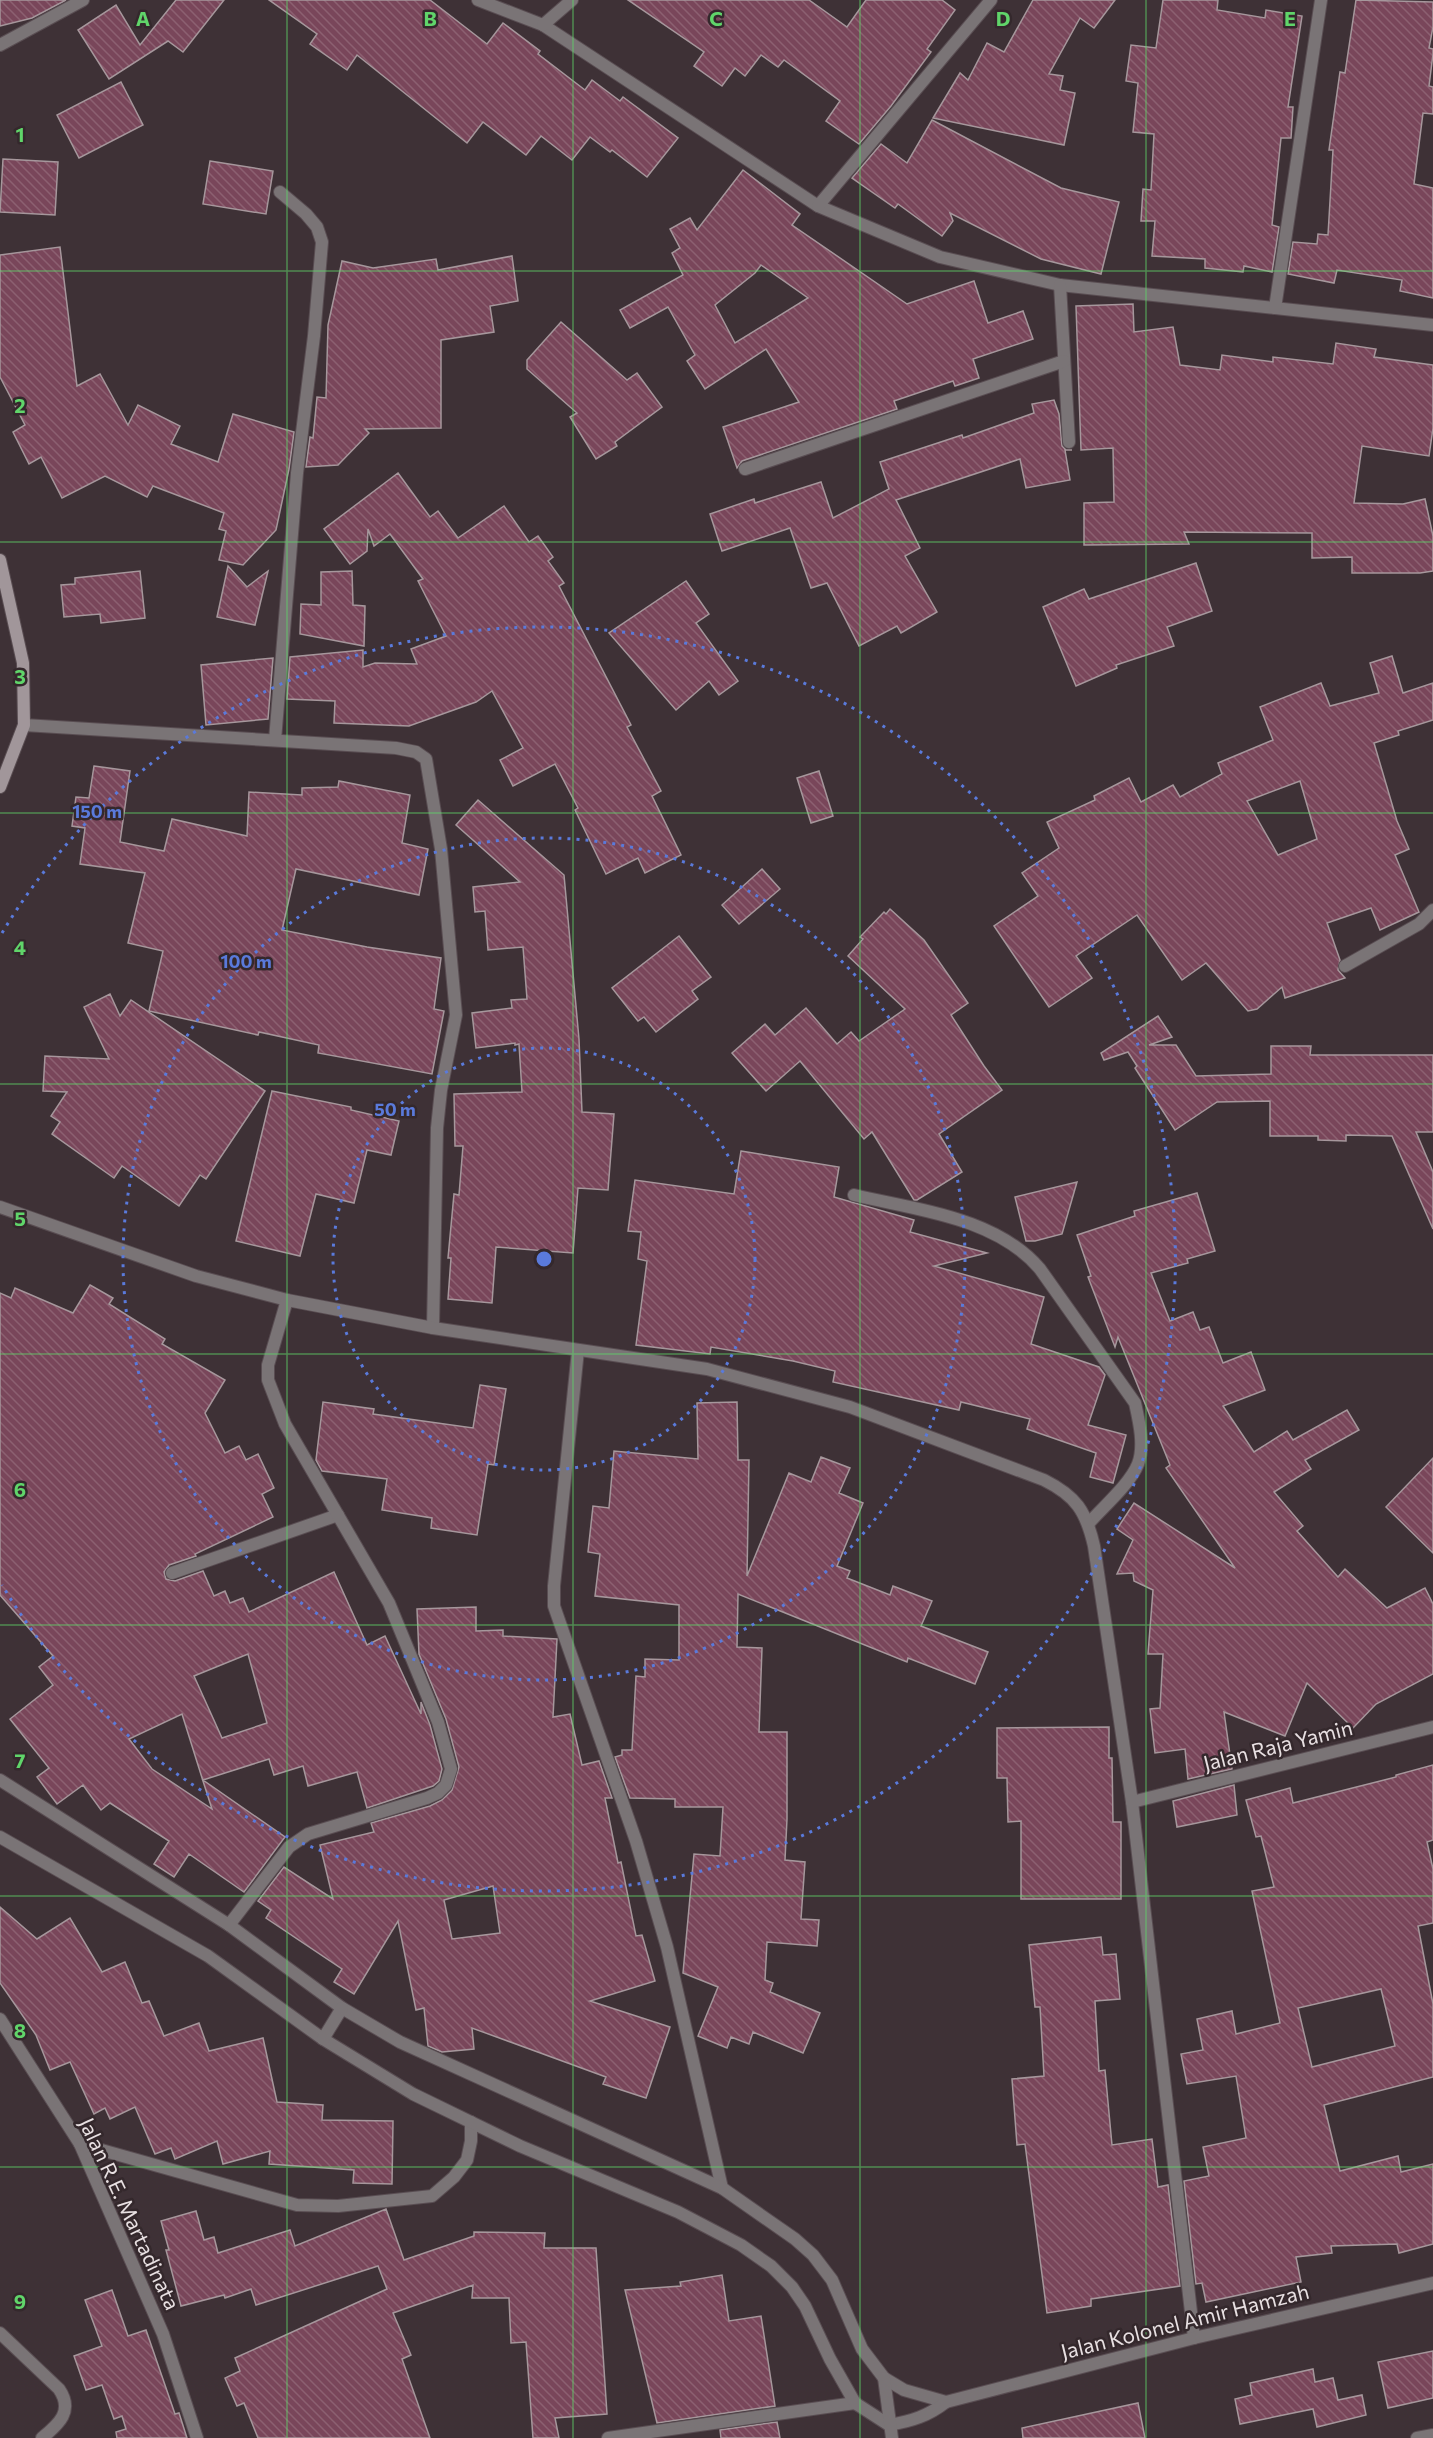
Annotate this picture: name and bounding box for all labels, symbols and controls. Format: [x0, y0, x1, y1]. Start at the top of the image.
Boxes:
text: A [136, 6, 150, 30]
text: B [423, 6, 437, 30]
text: C [709, 6, 723, 30]
text: D [996, 6, 1010, 30]
text: E [1284, 6, 1296, 30]
text: 1 [15, 122, 25, 146]
text: 2 [14, 393, 26, 417]
text: 3 [14, 664, 26, 688]
text: 150 m [72, 800, 122, 822]
text: 4 [14, 935, 26, 959]
text: 100 m [220, 950, 272, 972]
text: 50 m [374, 1098, 416, 1120]
text: 5 [14, 1206, 26, 1230]
centre of rings [534, 1249, 554, 1269]
text: 6 [14, 1477, 26, 1501]
street label: Jalan Raja Yamin [1200, 1714, 1355, 1775]
text: 7 [15, 1748, 26, 1772]
text: 8 [14, 2018, 26, 2042]
street label: Jalan R.E. Martadinata [75, 2113, 186, 2313]
street label: Jalan Kolonel Amir Hamzah [1058, 2278, 1311, 2363]
text: 9 [14, 2289, 26, 2313]

